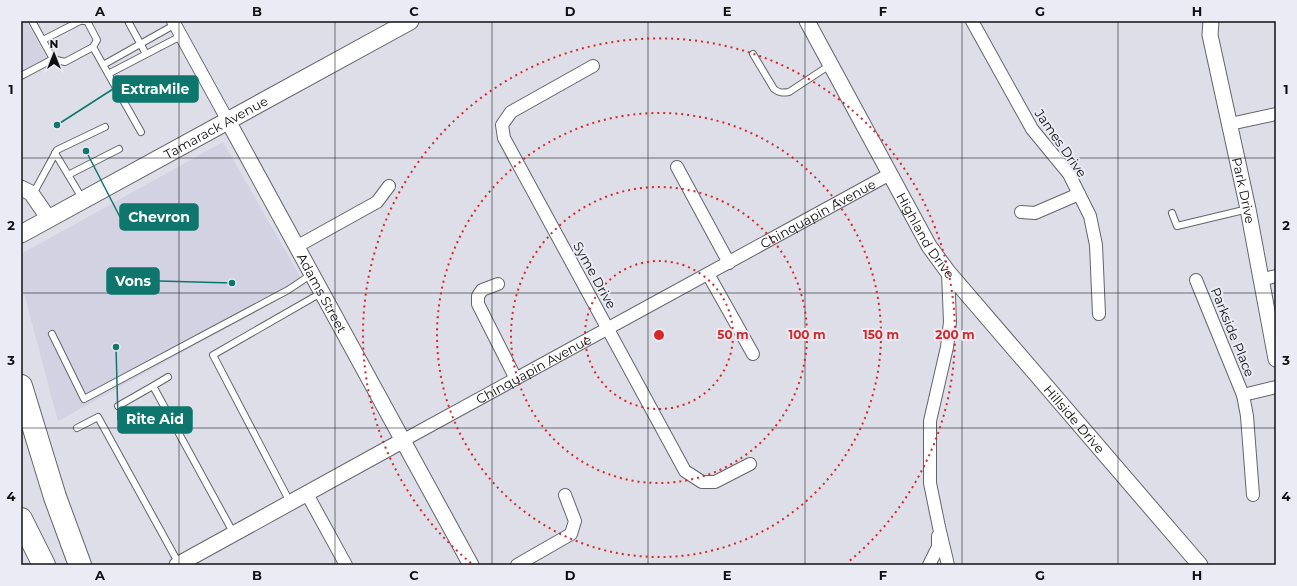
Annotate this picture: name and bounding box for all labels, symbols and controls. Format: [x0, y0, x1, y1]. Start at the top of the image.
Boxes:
text: A [94, 3, 106, 19]
text: B [252, 3, 262, 19]
text: C [409, 3, 419, 19]
text: D [565, 3, 576, 19]
text: E [723, 3, 732, 19]
text: F [879, 3, 887, 19]
text: G [1035, 3, 1045, 19]
text: H [1192, 3, 1202, 19]
north arrow [34, 34, 74, 74]
text: N [50, 37, 58, 51]
callout: ExtraMile [113, 76, 198, 102]
text: ExtraMile [121, 80, 189, 98]
text: 1 [8, 81, 14, 97]
text: 1 [1283, 81, 1289, 97]
street label: Tamarack Avenue [161, 92, 271, 162]
street label: James Drive [1031, 105, 1090, 180]
street label: Park Drive [1229, 156, 1259, 225]
street label: Chinquapin Avenue [757, 175, 878, 252]
street label: Highland Drive [893, 189, 958, 282]
callout: Chevron [120, 204, 198, 230]
text: Chevron [128, 208, 190, 226]
text: 2 [7, 217, 15, 233]
text: 2 [1282, 217, 1290, 233]
street label: Syme Drive [570, 239, 620, 311]
street label: Adams Street [294, 250, 350, 336]
callout: Vons [107, 268, 159, 294]
text: Vons [114, 272, 152, 290]
street label: Parkside Place [1208, 285, 1258, 379]
text: 50 m [717, 327, 749, 342]
text: 100 m [789, 327, 825, 342]
text: 150 m [863, 327, 899, 342]
text: 200 m [935, 327, 975, 342]
centre of rings [652, 328, 666, 342]
street label: Chinquapin Avenue [473, 331, 594, 407]
text: 3 [6, 352, 15, 368]
text: 3 [1281, 352, 1290, 368]
street label: Hillside Drive [1041, 381, 1108, 457]
callout: Rite Aid [118, 407, 192, 433]
text: Rite Aid [126, 410, 184, 428]
text: 4 [7, 488, 16, 504]
text: 4 [1282, 488, 1291, 504]
text: A [94, 567, 106, 583]
text: B [252, 567, 262, 583]
text: C [409, 567, 419, 583]
text: D [565, 567, 576, 583]
text: E [723, 567, 732, 583]
text: F [879, 567, 887, 583]
text: G [1035, 567, 1045, 583]
text: H [1192, 567, 1202, 583]

